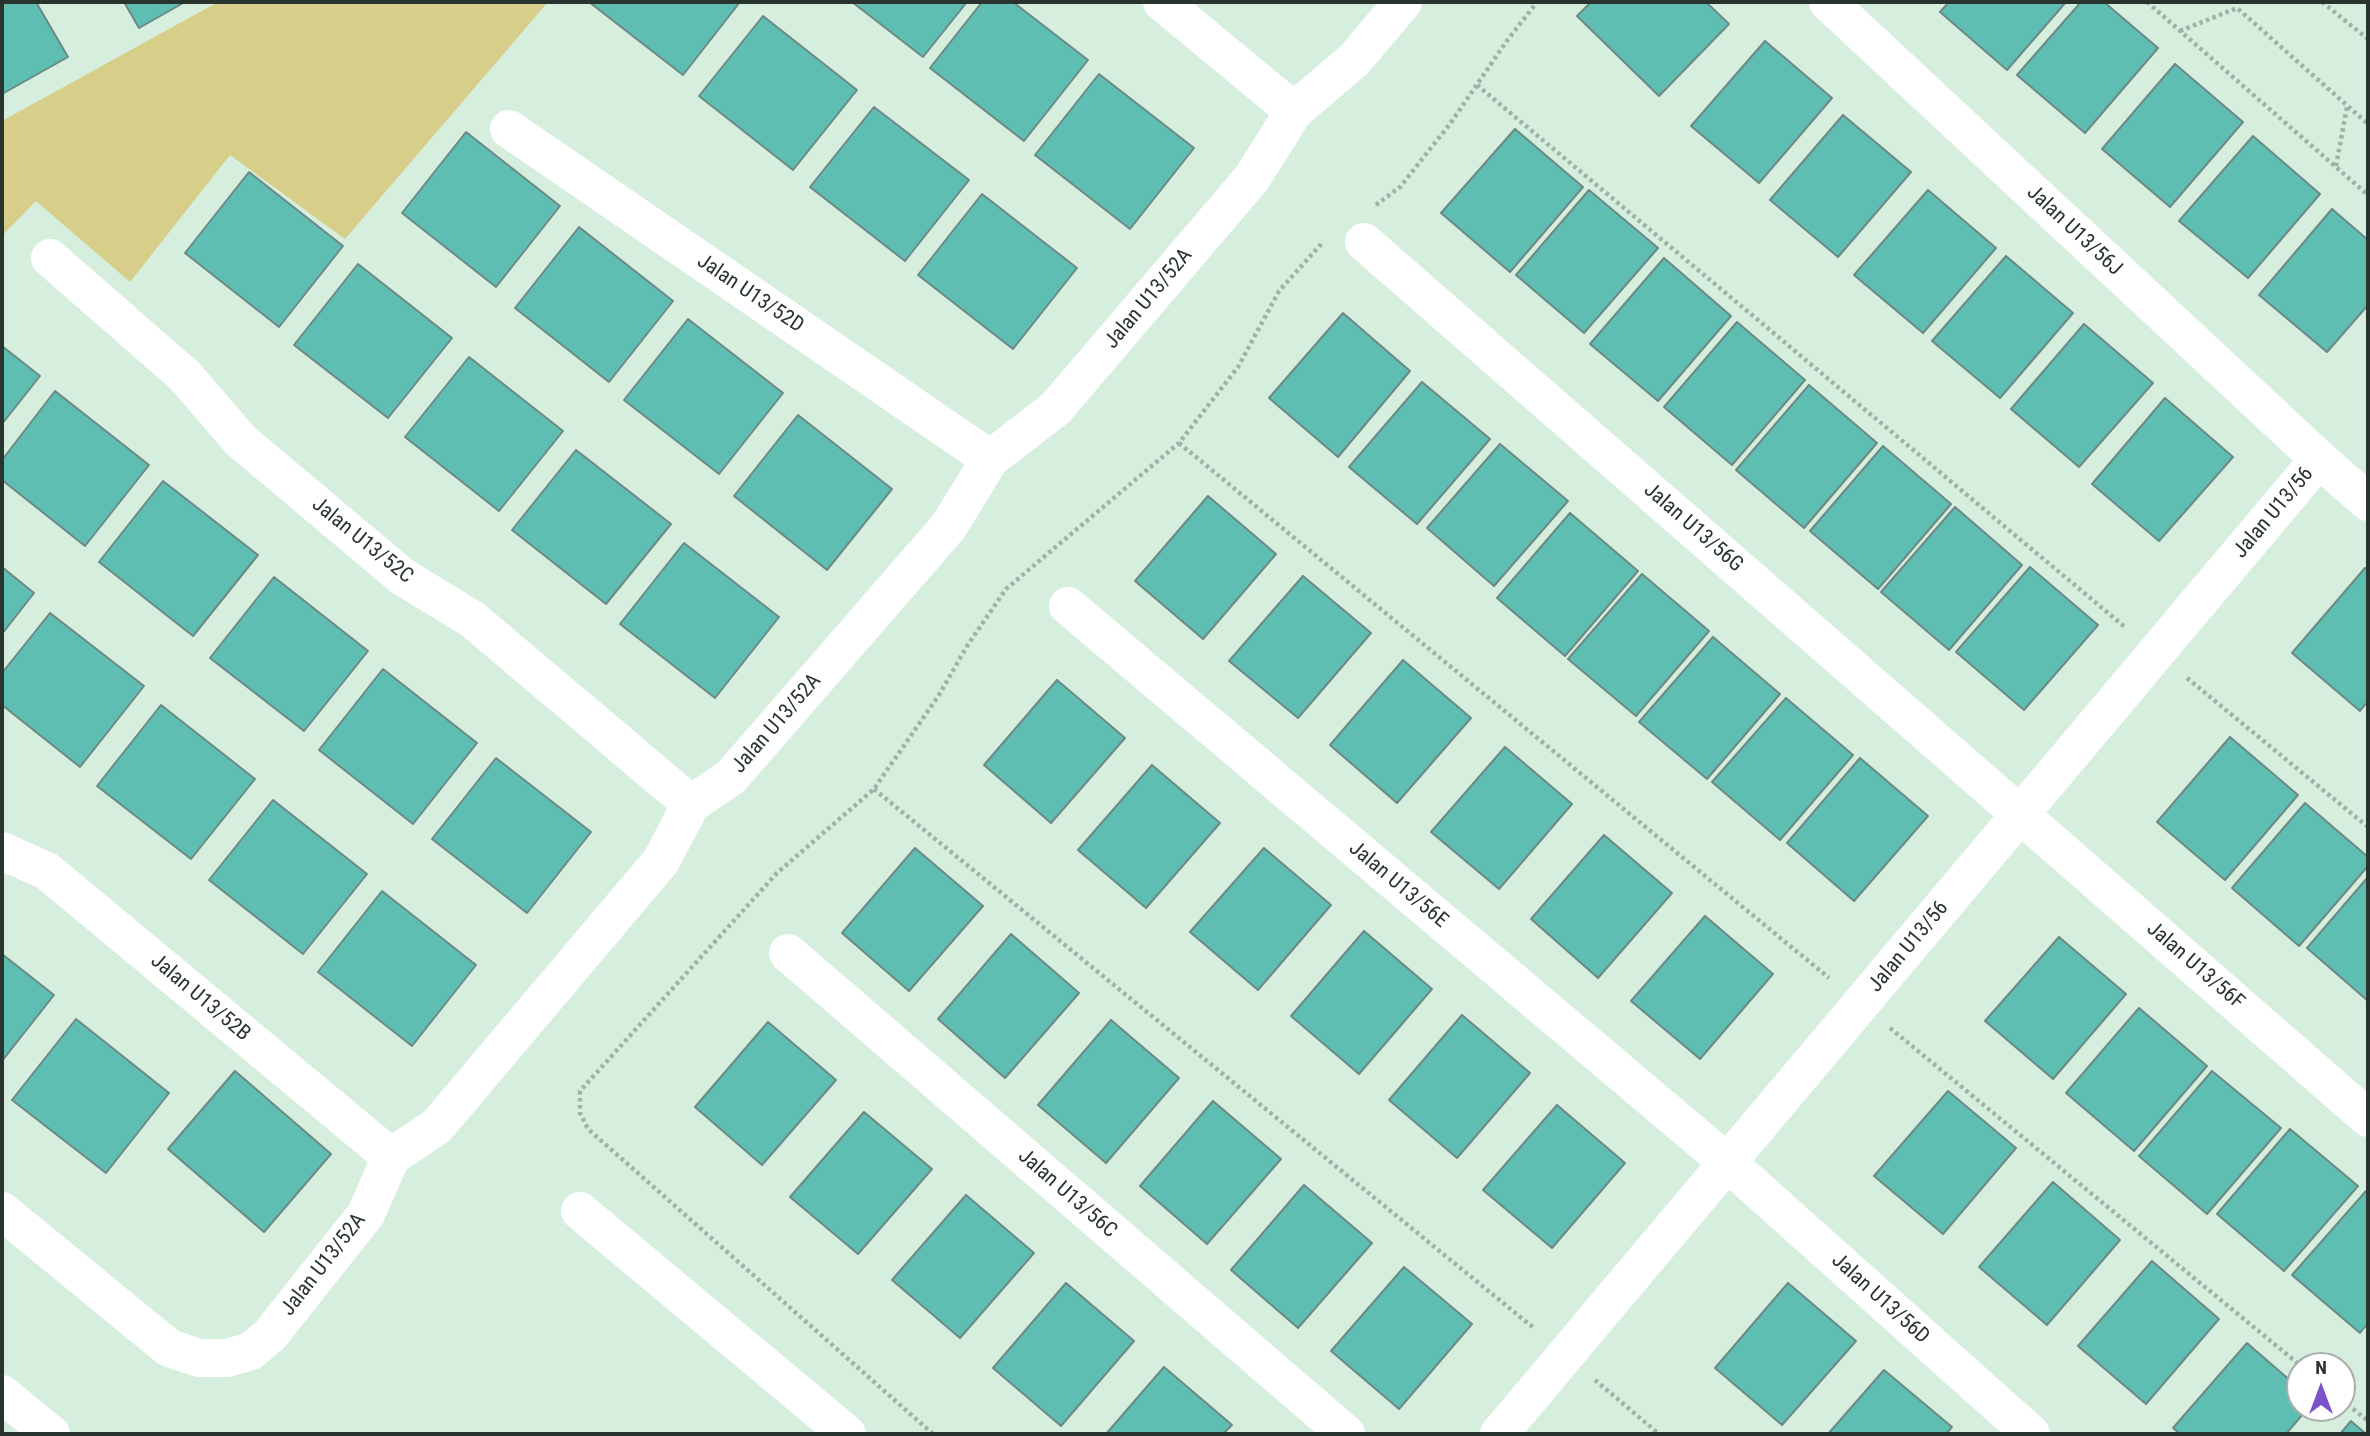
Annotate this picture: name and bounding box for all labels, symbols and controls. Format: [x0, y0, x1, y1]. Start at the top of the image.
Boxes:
street label: Jalan U13/56J [2021, 180, 2127, 282]
street label: Jalan U13/52A [1100, 244, 1198, 354]
street label: Jalan U13/52D [692, 249, 808, 339]
street label: Jalan U13/56 [2229, 462, 2319, 564]
street label: Jalan U13/56G [1638, 478, 1748, 578]
street label: Jalan U13/52C [306, 492, 418, 590]
street label: Jalan U13/52A [727, 669, 827, 779]
street label: Jalan U13/56E [1343, 836, 1453, 934]
street label: Jalan U13/56 [1864, 896, 1954, 998]
street label: Jalan U13/56F [2141, 917, 2249, 1015]
street label: Jalan U13/52B [145, 949, 255, 1047]
street label: Jalan U13/56C [1012, 1144, 1122, 1244]
street label: Jalan U13/52A [276, 1209, 372, 1321]
street label: Jalan U13/56D [1826, 1248, 1934, 1350]
north arrow [2286, 1352, 2356, 1422]
text: N [2315, 1356, 2327, 1379]

